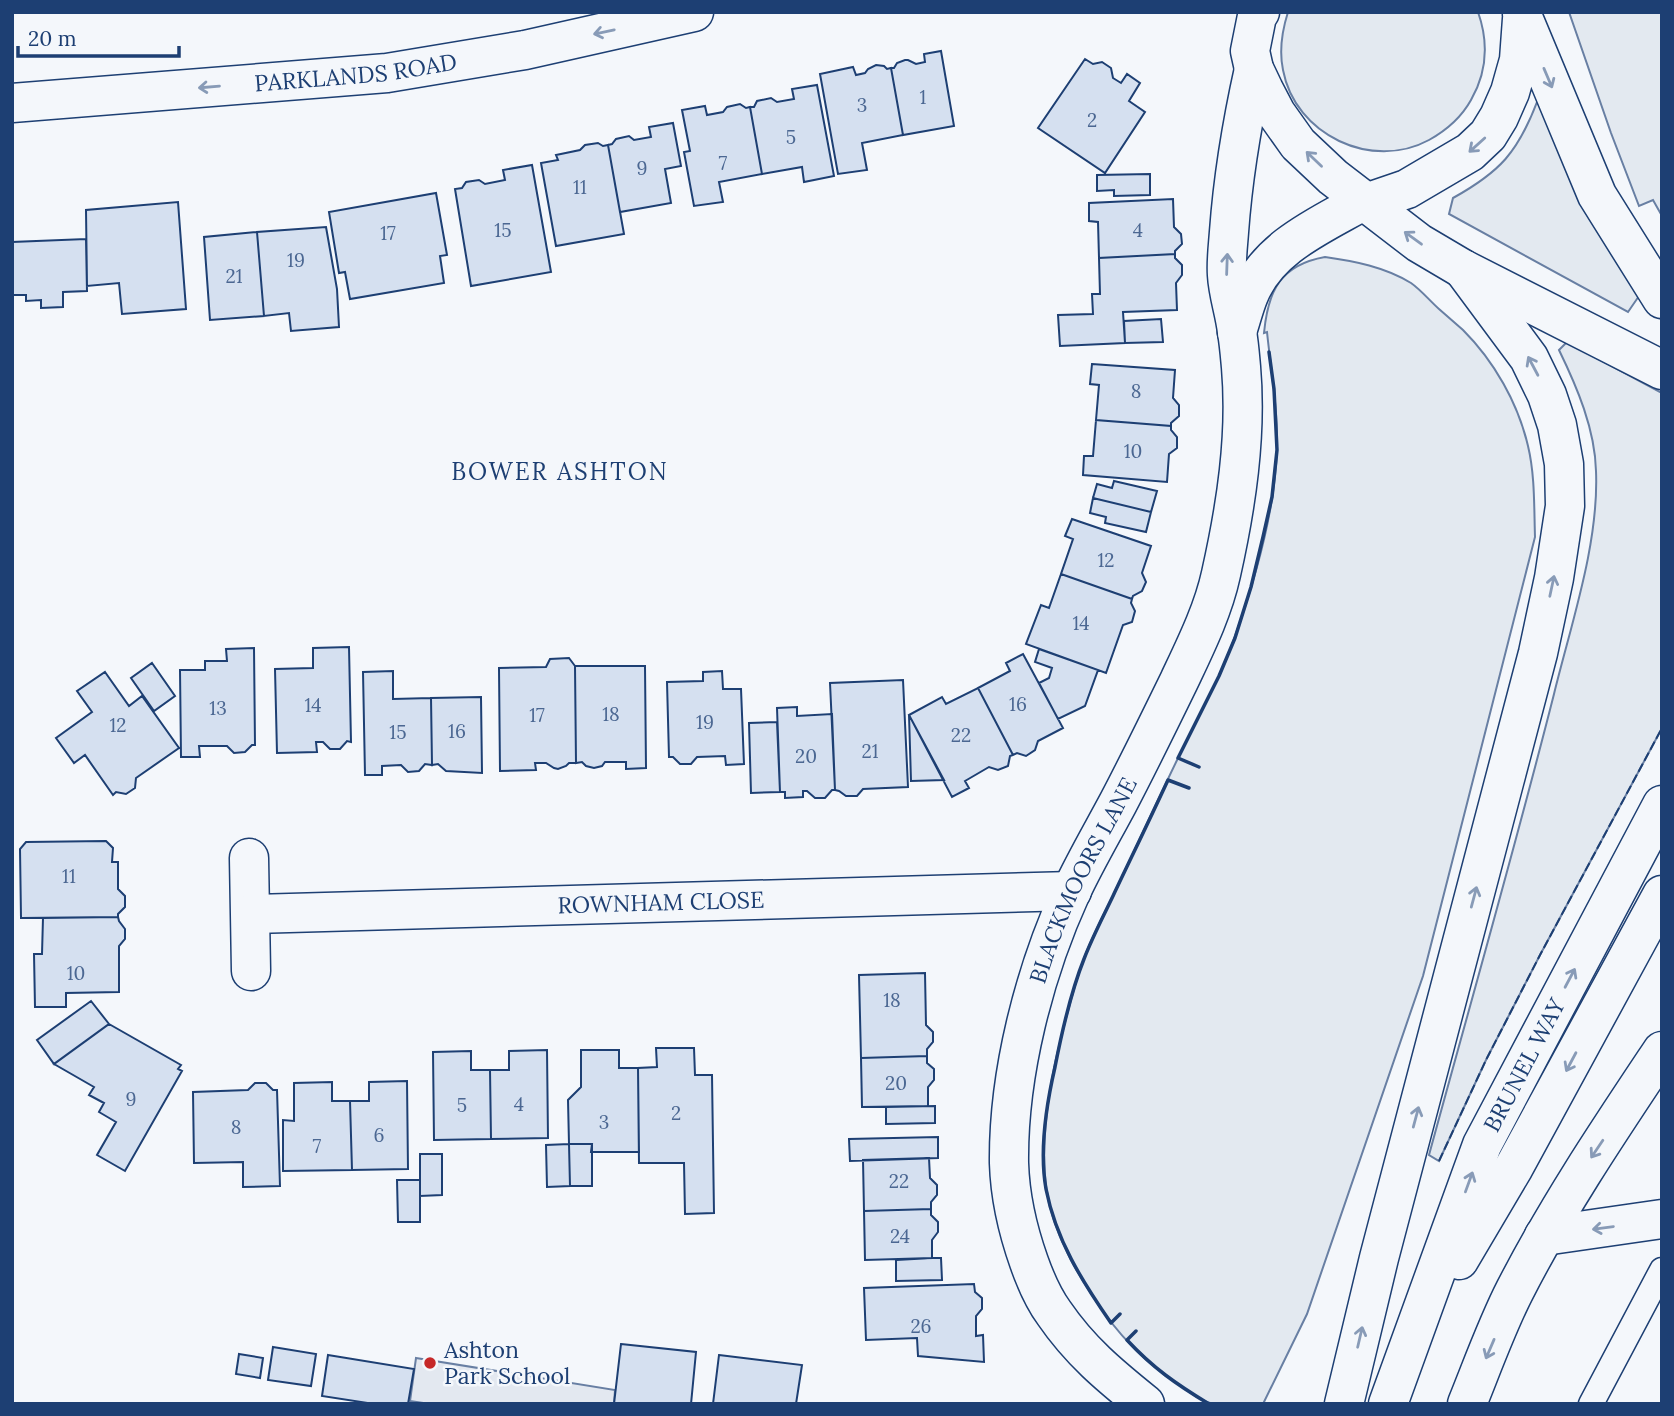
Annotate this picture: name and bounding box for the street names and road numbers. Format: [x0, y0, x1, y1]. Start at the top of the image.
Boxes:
street label: PARKLANDS ROAD [253, 47, 459, 98]
street label: BLACKMOORS LANE [1023, 772, 1143, 987]
street label: ROWNHAM CLOSE [557, 885, 765, 919]
street label: BRUNEL WAY [1477, 993, 1571, 1137]

